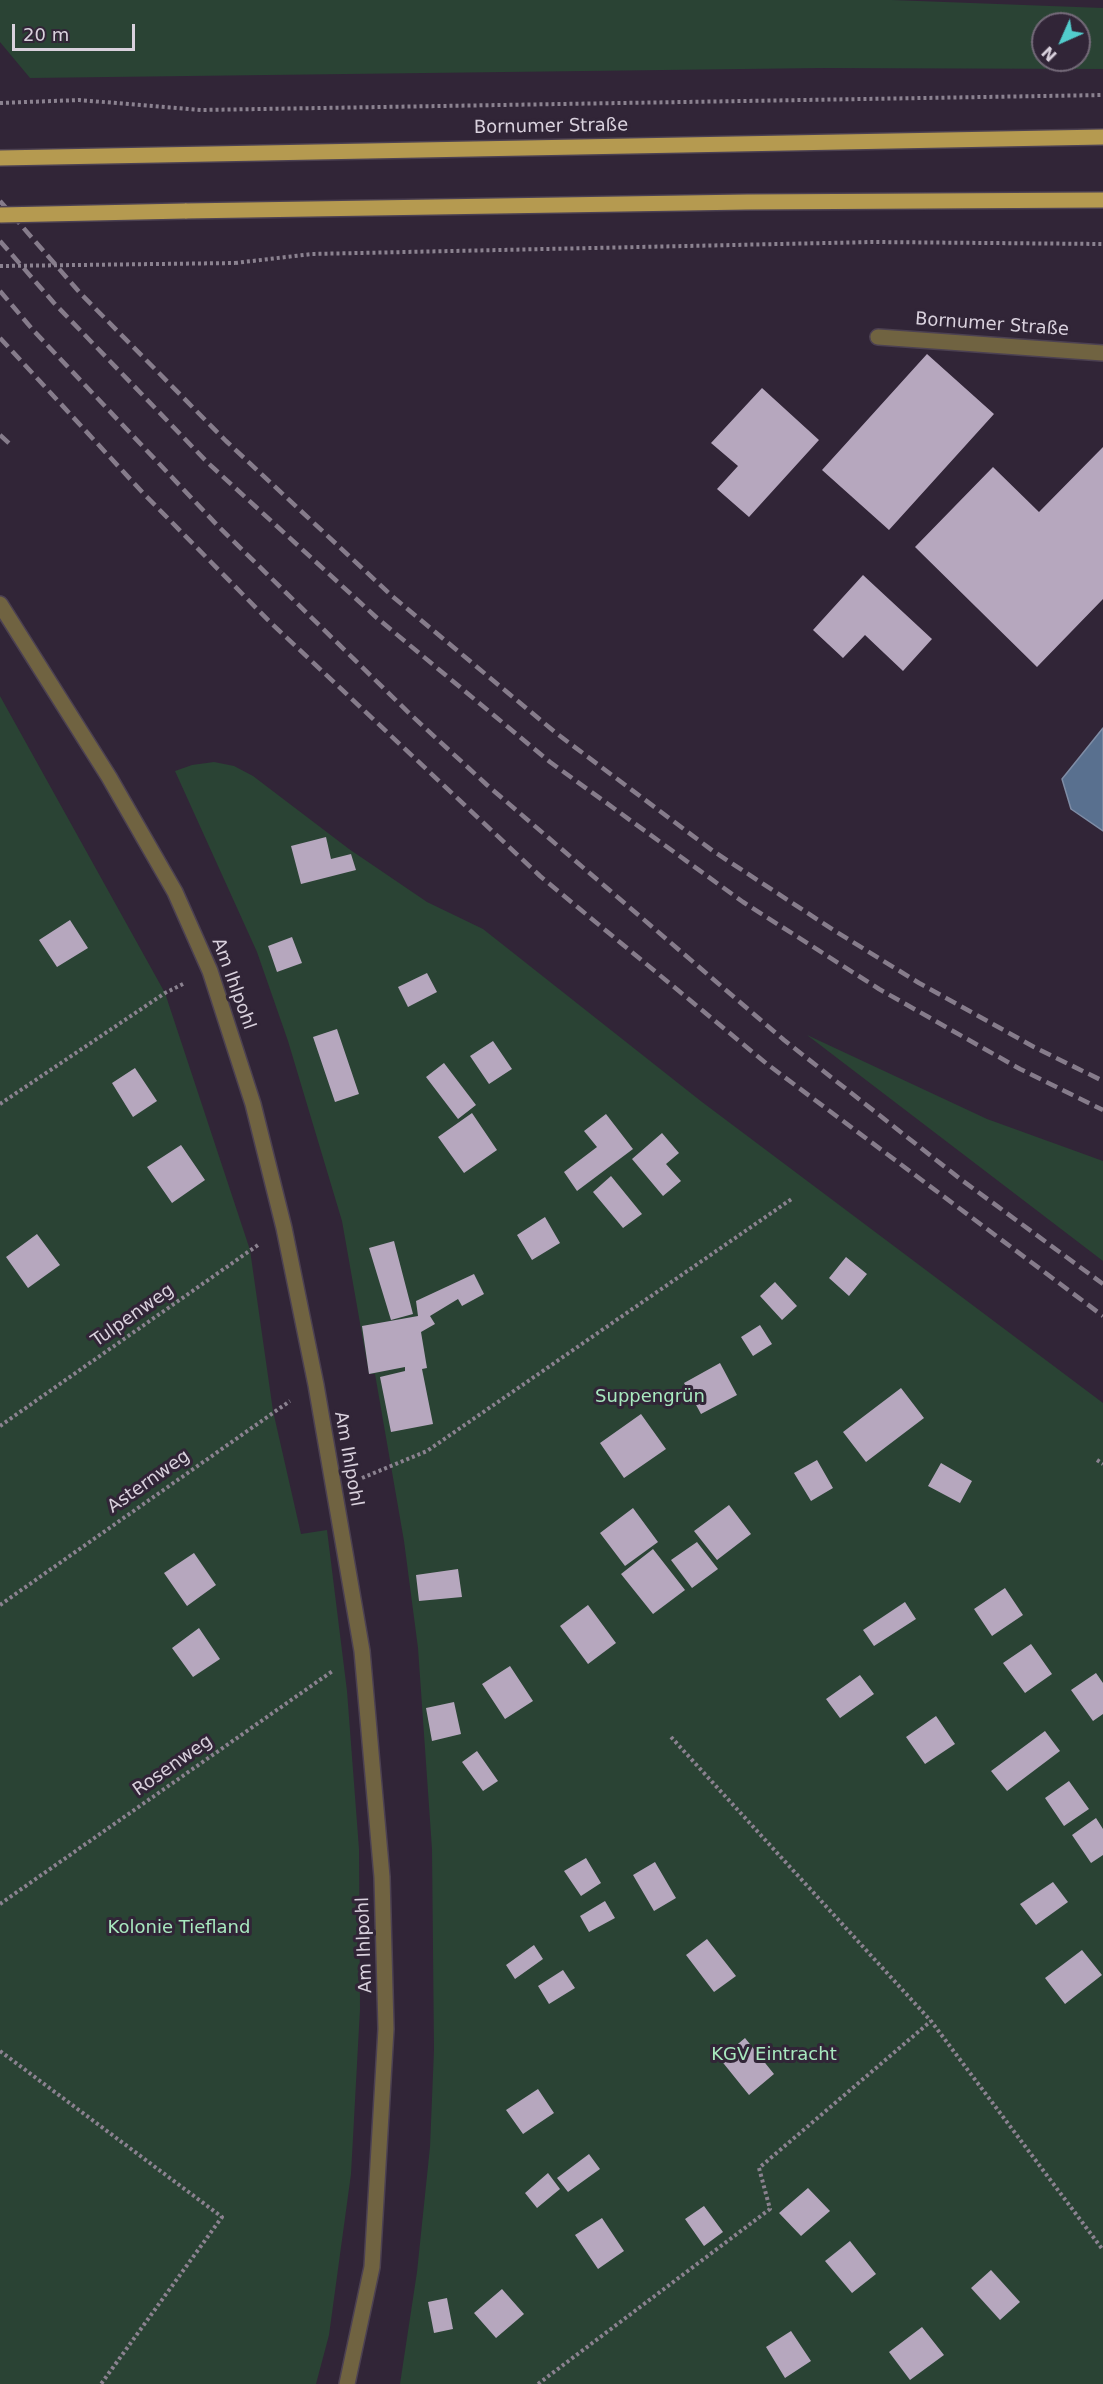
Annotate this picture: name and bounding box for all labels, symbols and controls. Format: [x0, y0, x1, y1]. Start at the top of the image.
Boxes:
scale bar [15, 12, 138, 50]
north arrow [1031, 12, 1091, 72]
text: 20 m [23, 24, 69, 45]
text: N [1038, 42, 1061, 65]
street label: Bornumer Straße [474, 115, 628, 139]
street label: Bornumer Straße [914, 309, 1070, 341]
street label: Am Ihlpohl [206, 935, 260, 1033]
street label: Tulpenweg [88, 1280, 178, 1352]
park label: Suppengrün [595, 1386, 705, 1408]
street label: Am Ihlpohl [329, 1410, 367, 1508]
street label: Asternweg [104, 1446, 194, 1518]
street label: Rosenweg [129, 1731, 217, 1801]
street label: Am Ihlpohl [353, 1897, 377, 1993]
park label: Kolonie Tiefland [108, 1917, 250, 1939]
park label: KGV Eintracht [711, 2044, 837, 2066]

